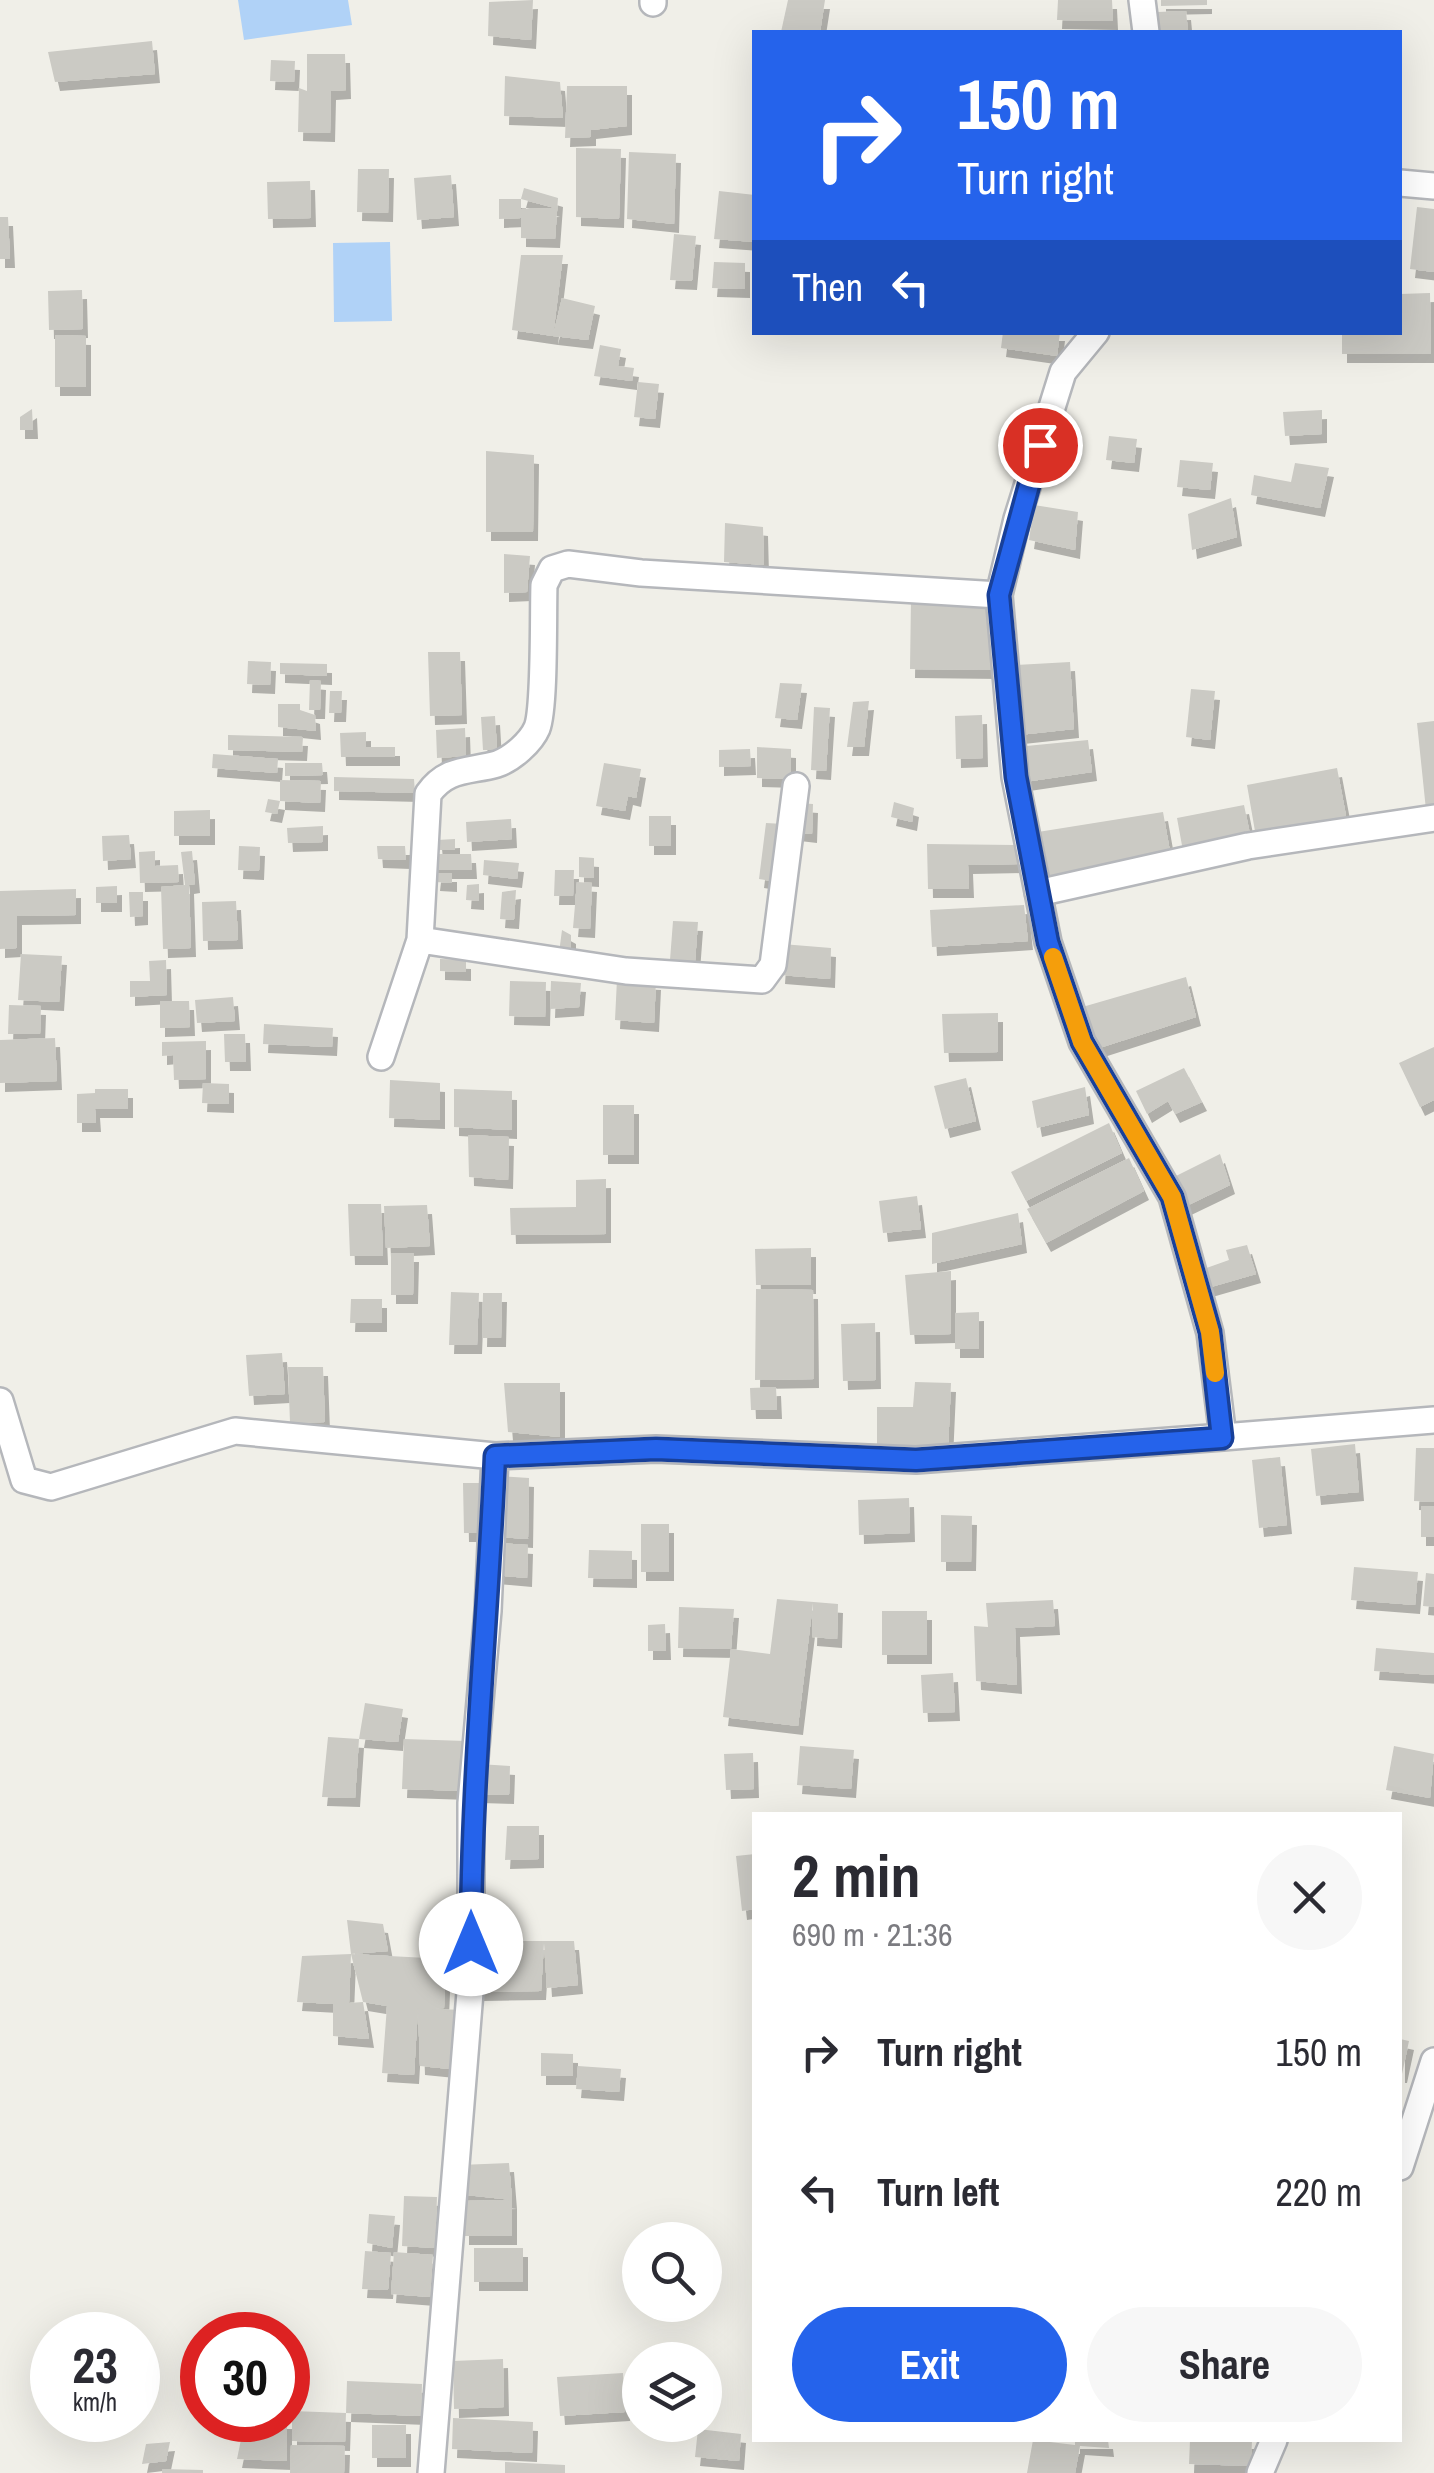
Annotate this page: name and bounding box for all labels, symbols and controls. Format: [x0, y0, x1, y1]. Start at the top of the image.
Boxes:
text: 150 m [957, 57, 1120, 151]
icon: right [792, 70, 922, 200]
text: Turn right [957, 147, 1114, 208]
icon: left [883, 260, 938, 315]
text: Then [792, 262, 863, 313]
pin [998, 403, 1083, 488]
icon: arrive [1013, 418, 1068, 473]
text: 2 min [792, 1835, 921, 1916]
button: close [1257, 1845, 1362, 1950]
position arrow [419, 1892, 523, 1996]
text: 690 m · 21:36 [792, 1913, 952, 1956]
icon: right [792, 2025, 847, 2080]
text: Turn right [877, 2027, 1022, 2078]
text: 150 m [1275, 2027, 1362, 2078]
icon: left [792, 2165, 847, 2220]
text: Turn left [877, 2167, 999, 2218]
text: 220 m [1275, 2167, 1362, 2218]
map controls [622, 2222, 722, 2442]
button: search [622, 2222, 722, 2322]
button: Exit [792, 2307, 1067, 2422]
button: Share [1087, 2307, 1362, 2422]
speed limit sign: 30 [180, 2312, 310, 2442]
text: 23 [72, 2331, 118, 2399]
button: layers [622, 2342, 722, 2442]
text: km/h [73, 2385, 117, 2419]

